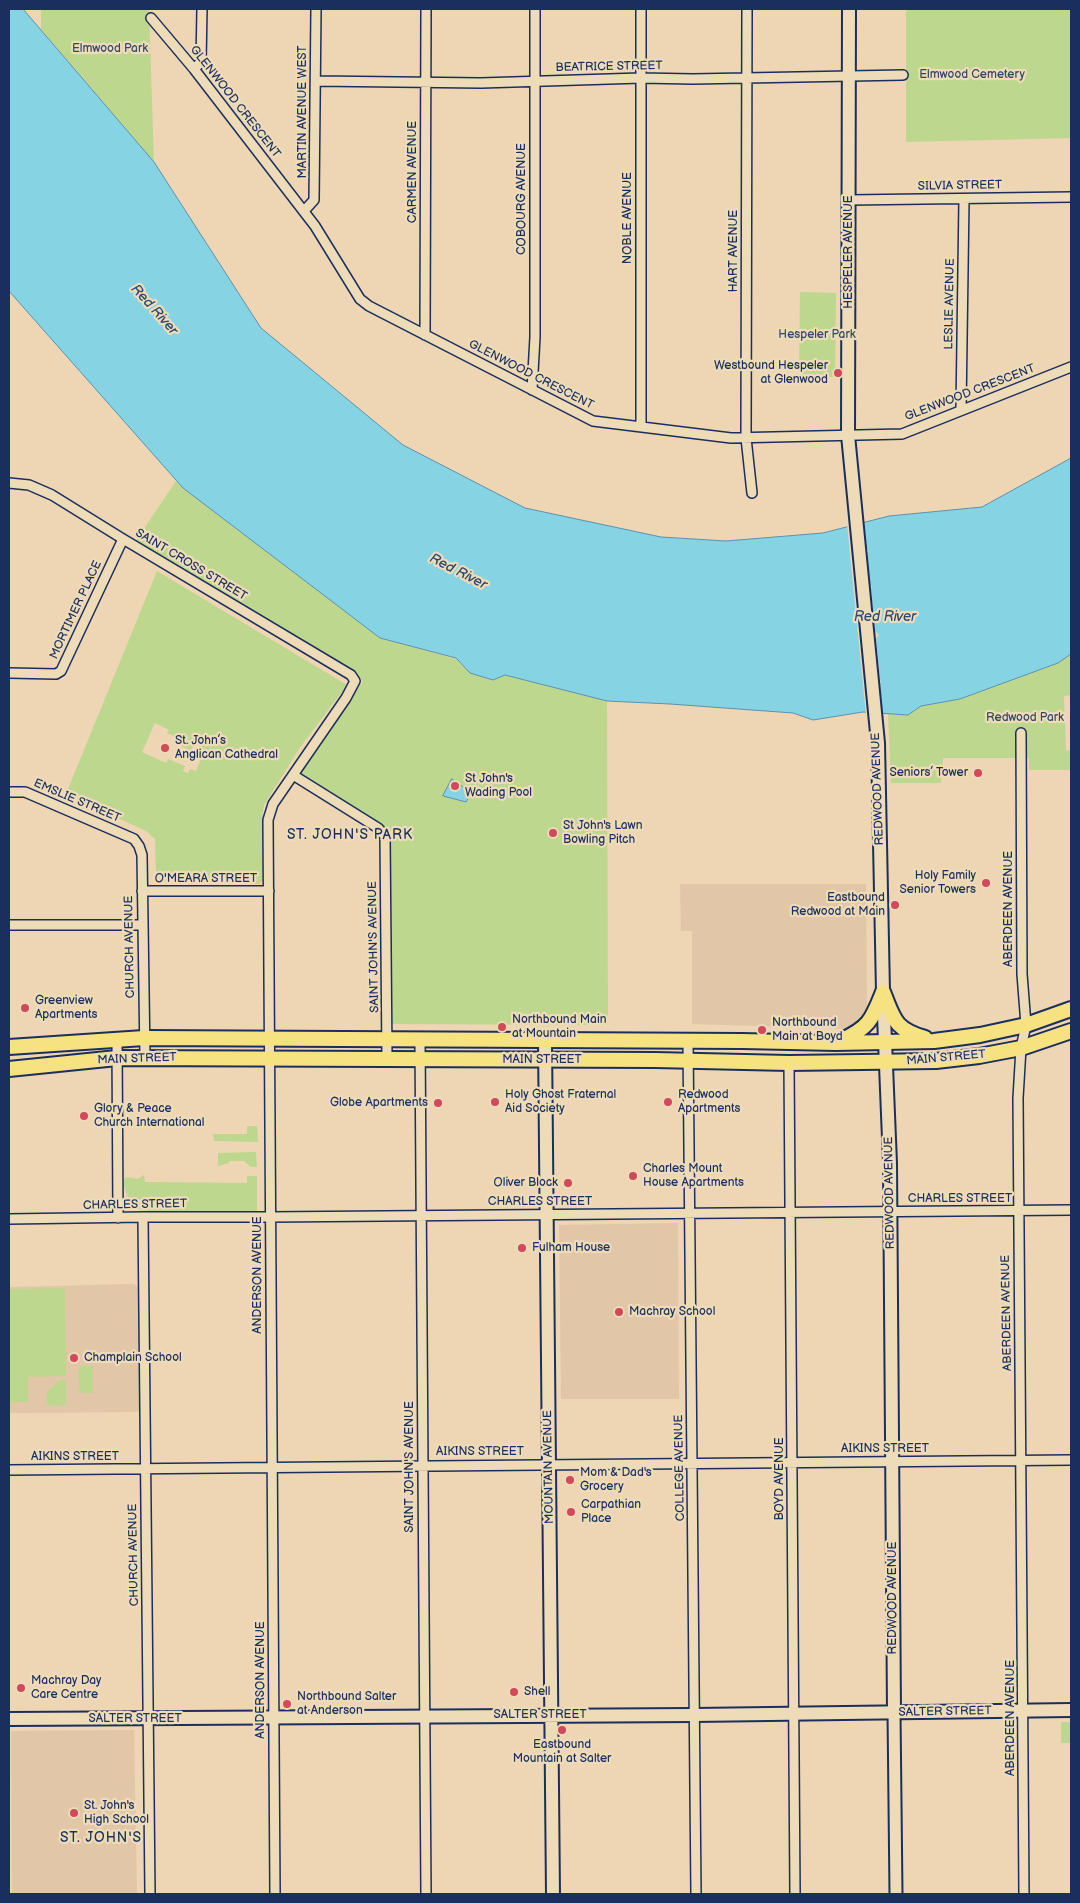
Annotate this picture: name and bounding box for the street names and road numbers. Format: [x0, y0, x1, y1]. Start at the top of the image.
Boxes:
street label: GLENWOOD CRESCENT [187, 43, 283, 161]
street label: MARTIN AVENUE WEST [296, 45, 310, 179]
street label: BEATRICE STREET [555, 59, 663, 75]
street label: CARMEN AVENUE [406, 121, 420, 223]
street label: COBOURG AVENUE [515, 143, 529, 255]
street label: NOBLE AVENUE [621, 172, 635, 264]
street label: SILVIA STREET [918, 178, 1002, 194]
street label: HESPELER AVENUE [842, 195, 856, 309]
street label: HART AVENUE [727, 210, 741, 292]
street label: LESLIE AVENUE [942, 258, 958, 350]
street label: GLENWOOD CRESCENT [466, 337, 596, 413]
street label: GLENWOOD CRESCENT [903, 361, 1037, 425]
street label: SAINT CROSS STREET [133, 526, 249, 604]
street label: MORTIMER PLACE [47, 559, 105, 661]
street label: REDWOOD AVENUE [869, 732, 887, 846]
street label: EMSLIE STREET [31, 776, 123, 826]
street label: ABERDEEN AVENUE [1002, 851, 1016, 967]
street label: O'MEARA STREET [155, 872, 257, 886]
street label: SAINT JOHN'S AVENUE [366, 881, 382, 1013]
street label: CHURCH AVENUE [122, 896, 138, 998]
street label: MAIN STREET [906, 1047, 986, 1069]
street label: MAIN STREET [97, 1050, 177, 1068]
street label: MAIN STREET [502, 1053, 582, 1067]
street label: REDWOOD AVENUE [882, 1136, 898, 1250]
street label: CHARLES STREET [908, 1192, 1012, 1206]
street label: CHARLES STREET [488, 1195, 592, 1209]
street label: CHARLES STREET [83, 1197, 187, 1213]
street label: ANDERSON AVENUE [251, 1216, 265, 1334]
street label: ABERDEEN AVENUE [999, 1255, 1015, 1371]
street label: SAINT JOHN'S AVENUE [403, 1401, 417, 1533]
street label: MOUNTAIN AVENUE [541, 1410, 557, 1524]
street label: COLLEGE AVENUE [672, 1415, 688, 1521]
street label: BOYD AVENUE [773, 1437, 787, 1521]
street label: AIKINS STREET [841, 1442, 929, 1456]
street label: AIKINS STREET [436, 1445, 524, 1459]
street label: AIKINS STREET [31, 1450, 119, 1464]
street label: CHURCH AVENUE [126, 1504, 142, 1606]
street label: REDWOOD AVENUE [886, 1542, 900, 1654]
street label: ANDERSON AVENUE [254, 1621, 268, 1739]
street label: ABERDEEN AVENUE [1004, 1660, 1018, 1776]
street label: SALTER STREET [898, 1704, 992, 1720]
street label: SALTER STREET [493, 1708, 587, 1722]
street label: SALTER STREET [88, 1712, 182, 1726]

